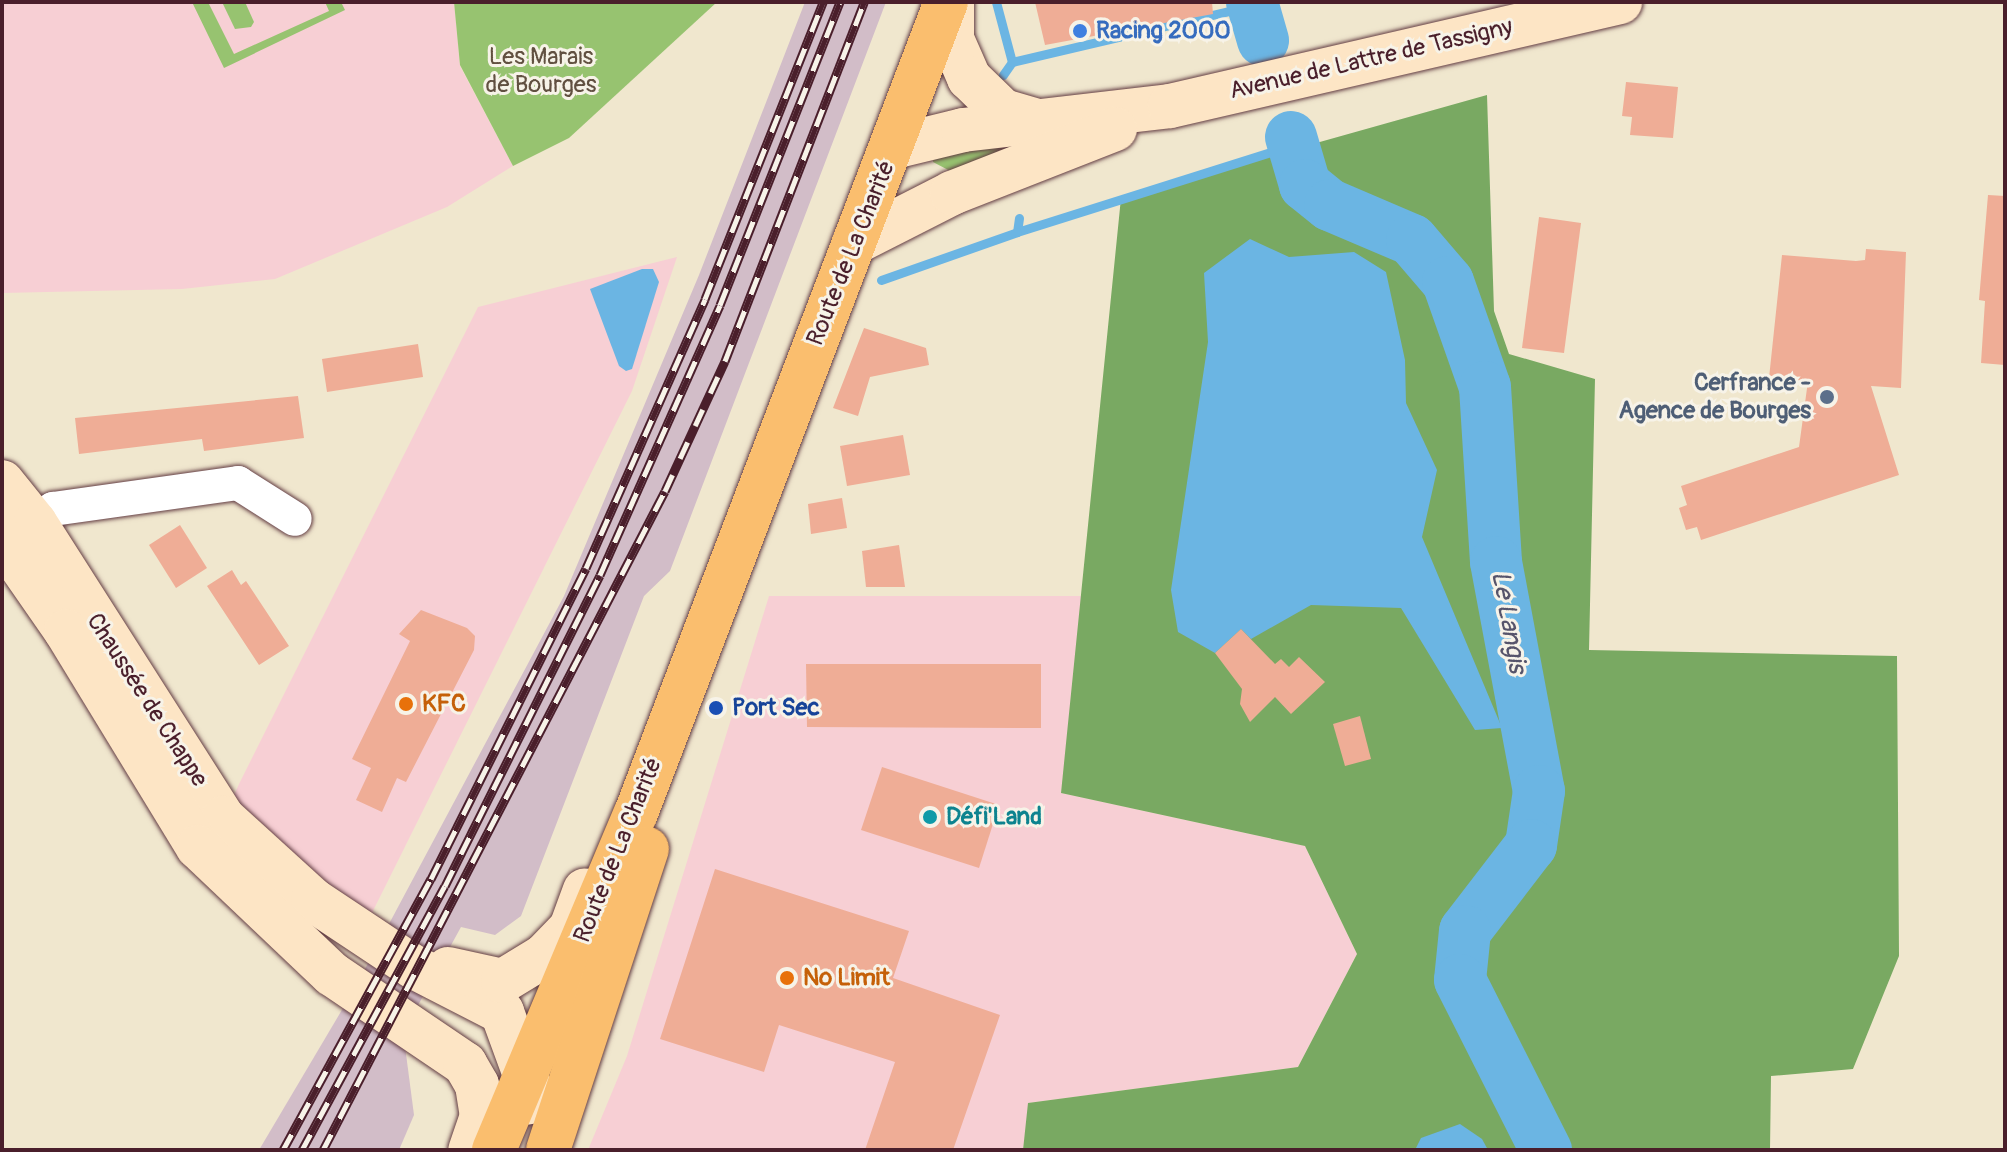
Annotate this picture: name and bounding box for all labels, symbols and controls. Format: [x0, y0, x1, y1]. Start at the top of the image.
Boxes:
street label: Avenue de Lattre de Tassigny [1227, 12, 1515, 106]
place label: Racing 2000 [1096, 17, 1231, 45]
marker: Racing 2000 [1071, 22, 1089, 40]
park label: Les Marais de Bourges [486, 43, 596, 99]
street label: Route de La Charité [801, 156, 901, 350]
place label: Cerfrance - Agence de Bourges [1618, 369, 1811, 425]
marker: Cerfrance - Agence de Bourges [1818, 388, 1836, 406]
water label: Le Langis [1484, 569, 1532, 675]
street label: Chaussée de Chappe [80, 608, 214, 792]
place label: KFC [422, 690, 466, 718]
place label: Port Sec [732, 694, 820, 722]
marker: KFC [397, 695, 415, 713]
marker: Port Sec [707, 699, 725, 717]
street label: Route de La Charité [568, 753, 668, 947]
place label: Défi'Land [946, 803, 1042, 831]
marker: Défi'Land [921, 808, 939, 826]
place label: No Limit [803, 964, 890, 992]
marker: No Limit [778, 969, 796, 987]

